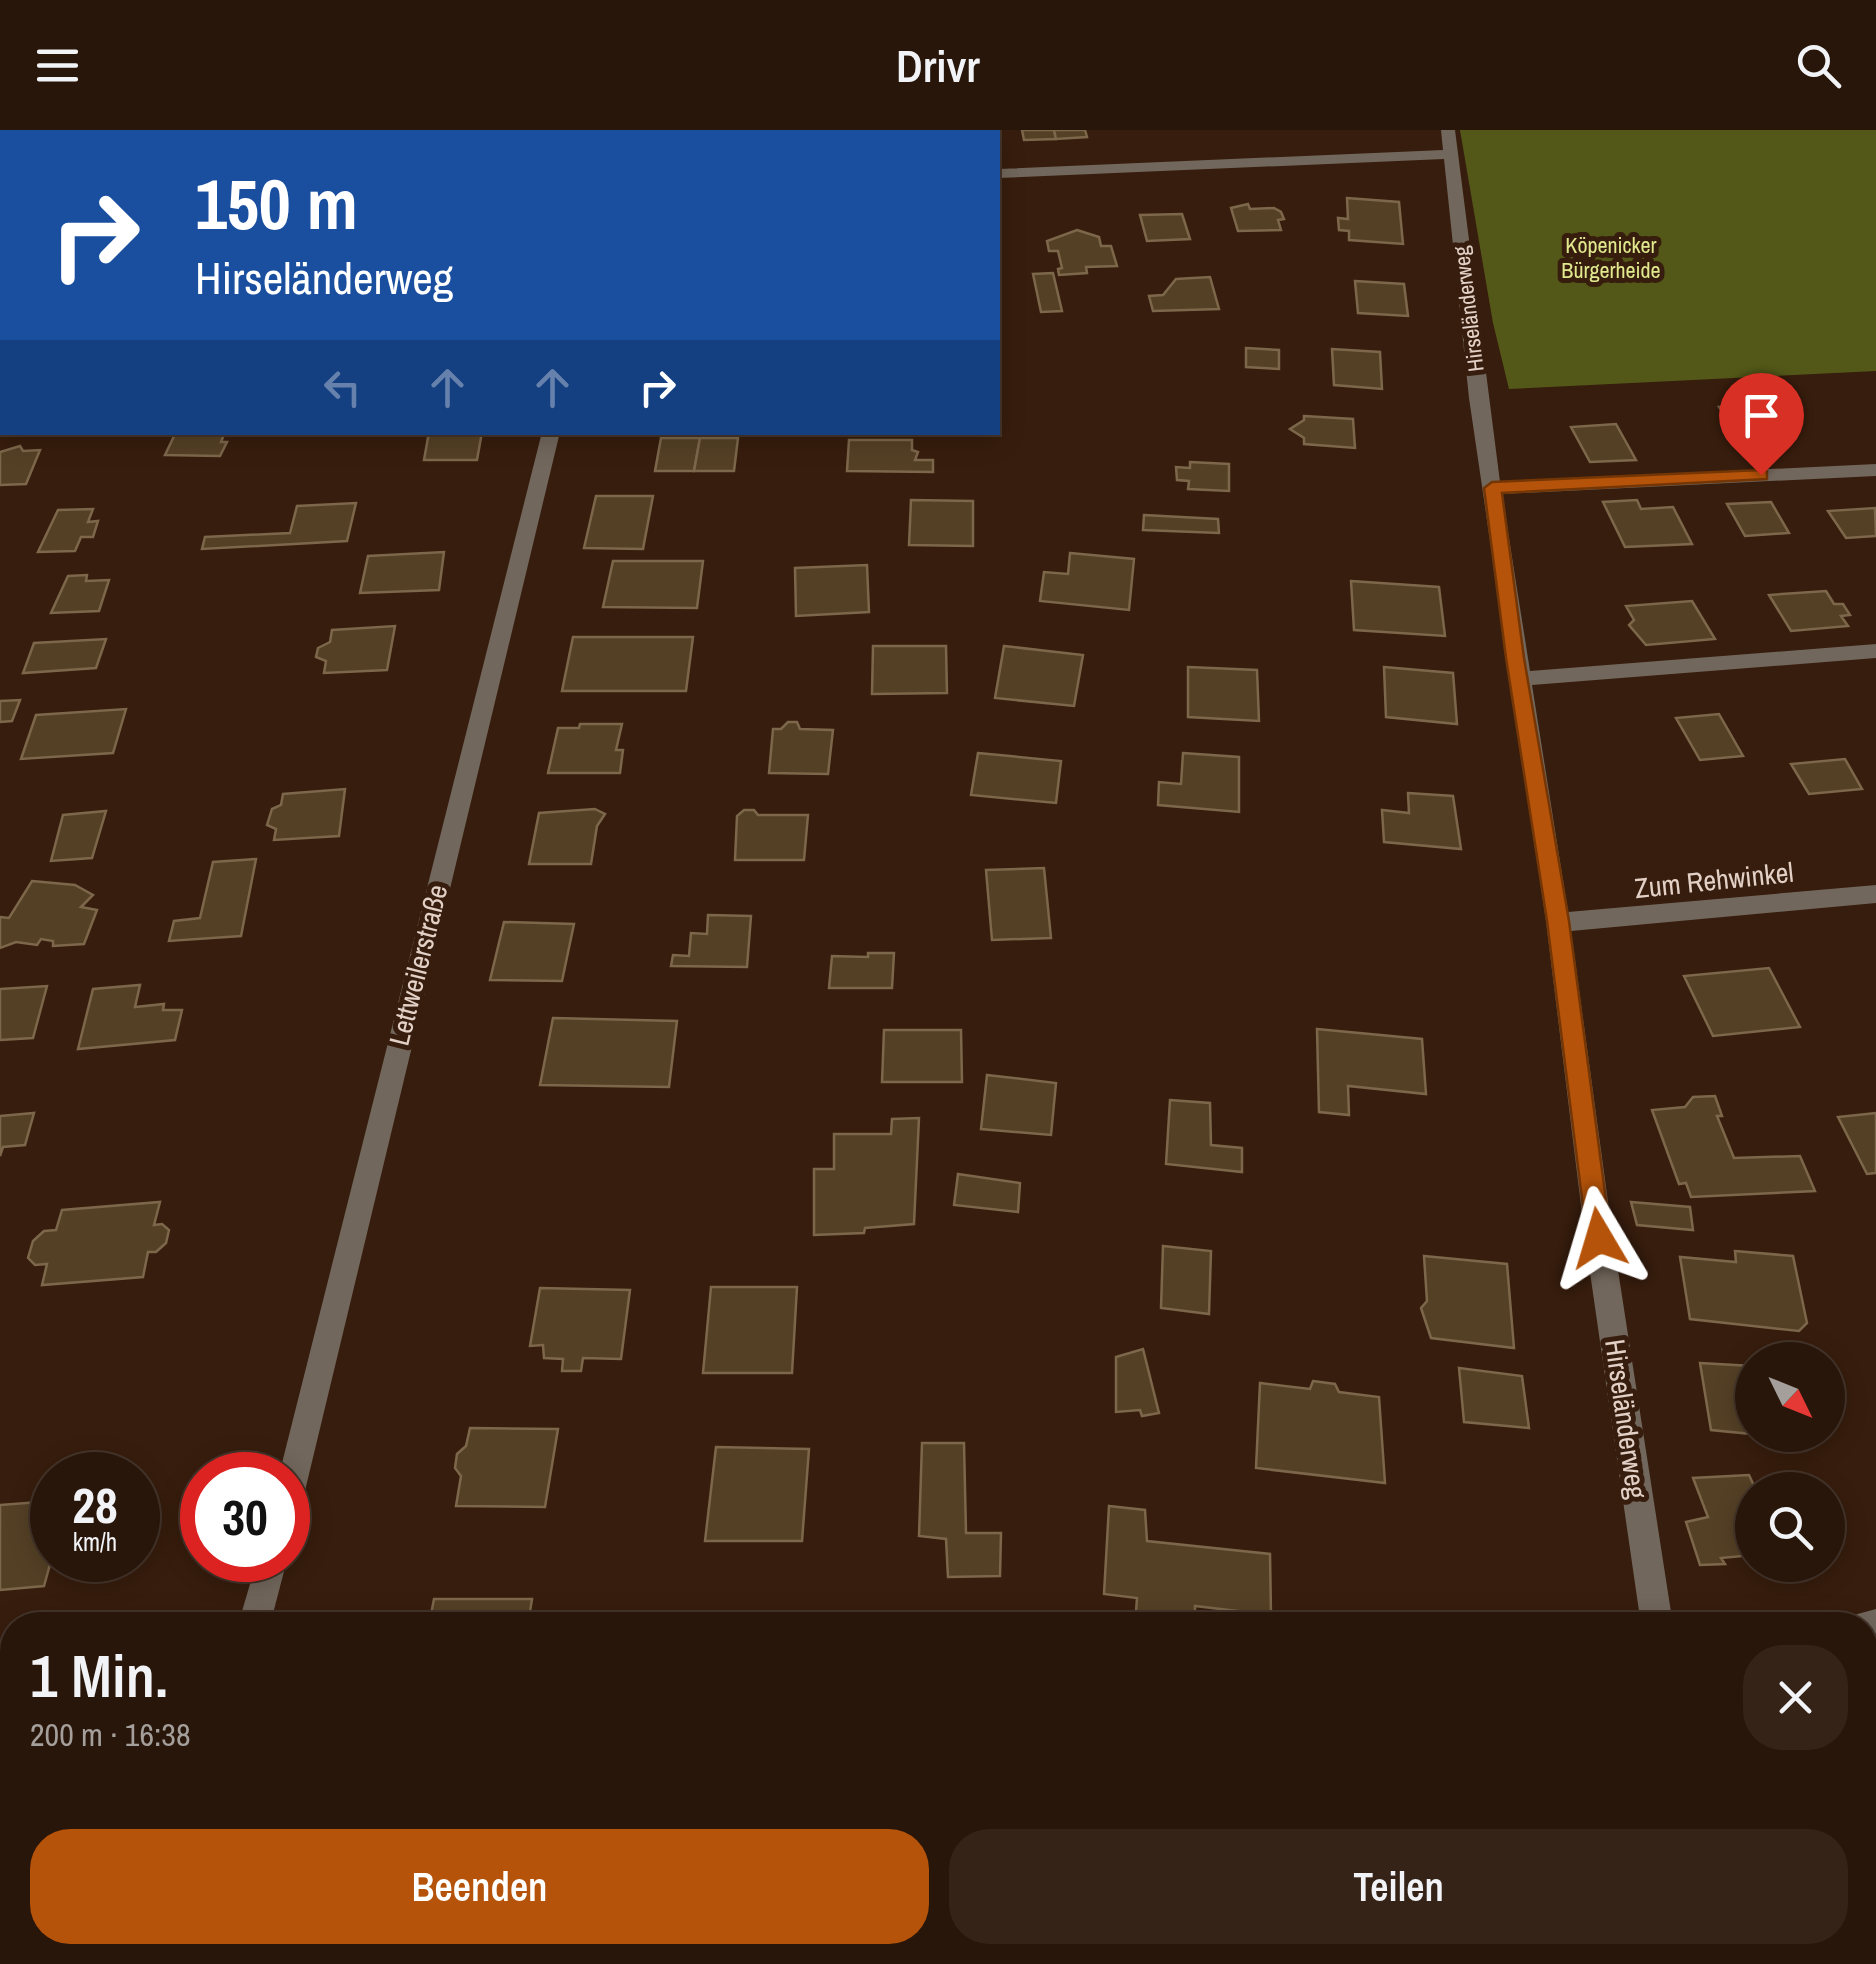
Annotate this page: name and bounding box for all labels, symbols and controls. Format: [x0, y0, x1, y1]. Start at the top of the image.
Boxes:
text: Drivr [896, 35, 980, 96]
icon: menu [30, 38, 85, 93]
icon: search [1791, 38, 1846, 93]
text: 150 m [195, 157, 358, 251]
icon: right [30, 170, 160, 300]
park label: Köpenicker Bürgerheide [1561, 230, 1661, 285]
street label: Hirseländerweg [1445, 244, 1491, 374]
text: Hirseländerweg [195, 247, 453, 308]
icon: left [315, 360, 370, 415]
icon: ahead [420, 360, 475, 415]
icon: ahead [525, 360, 580, 415]
icon: right [630, 360, 685, 415]
pin [1719, 373, 1804, 476]
icon: arrive [1734, 388, 1789, 443]
street label: Zum Rehwinkel [1633, 853, 1795, 907]
street label: Lettweilerstraße [380, 881, 456, 1049]
position arrow [1547, 1186, 1651, 1290]
street label: Hirseländerweg [1596, 1337, 1656, 1501]
north arrow [1735, 1342, 1845, 1452]
map controls [1735, 1342, 1845, 1582]
speed limit sign: 30 [180, 1452, 310, 1582]
text: 28 [72, 1471, 118, 1539]
button: search [1735, 1472, 1845, 1582]
text: km/h [73, 1525, 117, 1559]
text: 1 Min. [30, 1635, 169, 1716]
button: close [1743, 1645, 1848, 1750]
text: 200 m · 16:38 [30, 1713, 190, 1756]
button: Beenden [30, 1829, 929, 1944]
button: Teilen [949, 1829, 1848, 1944]

